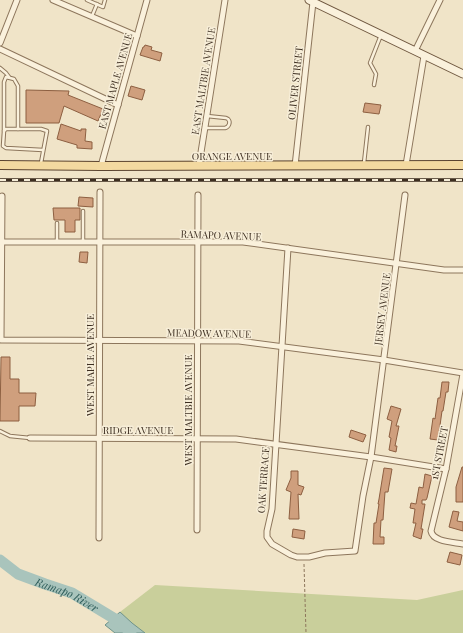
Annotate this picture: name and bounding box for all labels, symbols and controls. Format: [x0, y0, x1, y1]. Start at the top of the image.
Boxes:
street label: EAST MALTBIE AVENUE [188, 26, 218, 136]
street label: EAST MAPLE AVENUE [95, 31, 135, 131]
street label: OLIVER STREET [284, 45, 306, 121]
street label: ORANGE AVENUE [192, 149, 272, 163]
street label: RAMAPO AVENUE [180, 227, 262, 243]
street label: JERSEY AVENUE [370, 272, 393, 347]
street label: WEST MAPLE AVENUE [83, 314, 97, 417]
street label: MEADOW AVENUE [167, 325, 251, 341]
street label: WEST MALTBIE AVENUE [181, 354, 195, 467]
street label: RIDGE AVENUE [103, 423, 173, 437]
street label: 1ST STREET [427, 425, 451, 481]
street label: OAK TERRACE [254, 446, 272, 514]
water label: Ramapo River [32, 573, 102, 615]

